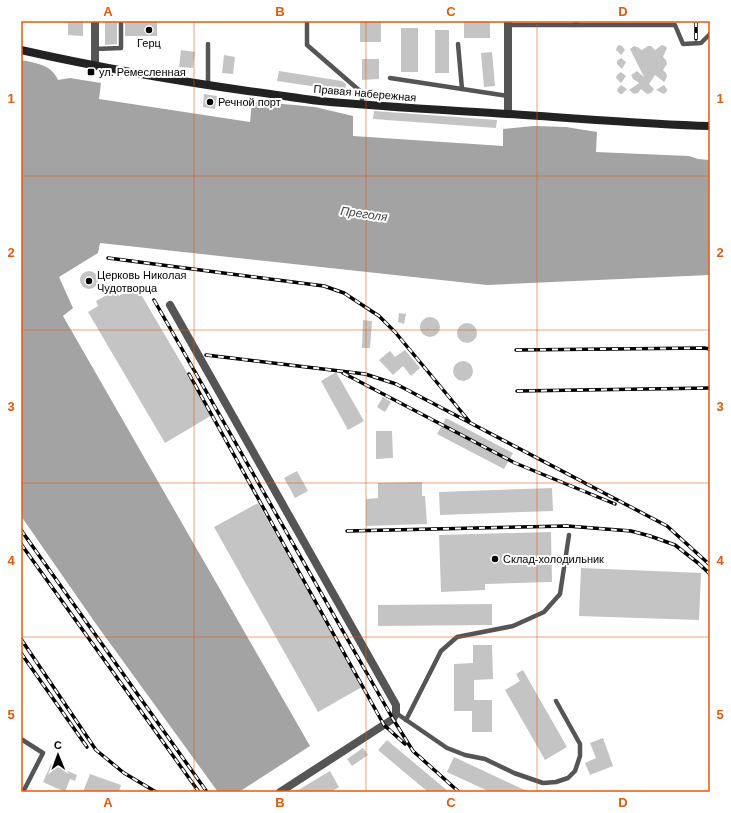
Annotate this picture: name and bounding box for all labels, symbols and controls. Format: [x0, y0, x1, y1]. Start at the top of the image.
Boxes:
text: A [103, 4, 113, 19]
text: B [275, 4, 285, 19]
text: C [446, 4, 456, 19]
text: D [618, 4, 628, 19]
marker: Герц [144, 25, 154, 35]
place label: Герц [137, 37, 162, 49]
place label: ул. Ремесленная [99, 66, 186, 78]
marker: ул. Ремесленная [86, 67, 96, 77]
street label: Правая набережная [313, 83, 417, 103]
text: 1 [7, 91, 15, 106]
text: 1 [716, 91, 724, 106]
place label: Речной порт [218, 96, 281, 108]
marker: Речной порт [205, 97, 215, 107]
water label: Преголя [340, 204, 389, 224]
text: 2 [7, 245, 15, 260]
text: 2 [716, 245, 724, 260]
place label: Церковь Николая Чудотворца [97, 269, 186, 294]
marker: Церковь Николая Чудотворца [84, 276, 94, 286]
text: 3 [7, 399, 15, 414]
text: 3 [716, 399, 724, 414]
text: 4 [7, 553, 15, 568]
place label: Склад-холодильник [503, 553, 604, 565]
text: 4 [716, 553, 724, 568]
marker: Склад-холодильник [490, 554, 500, 564]
text: 5 [7, 707, 15, 722]
text: 5 [716, 707, 724, 722]
north arrow [38, 735, 78, 775]
text: С [54, 739, 62, 751]
text: A [103, 795, 113, 810]
text: B [275, 795, 285, 810]
text: C [446, 795, 456, 810]
text: D [618, 795, 628, 810]

